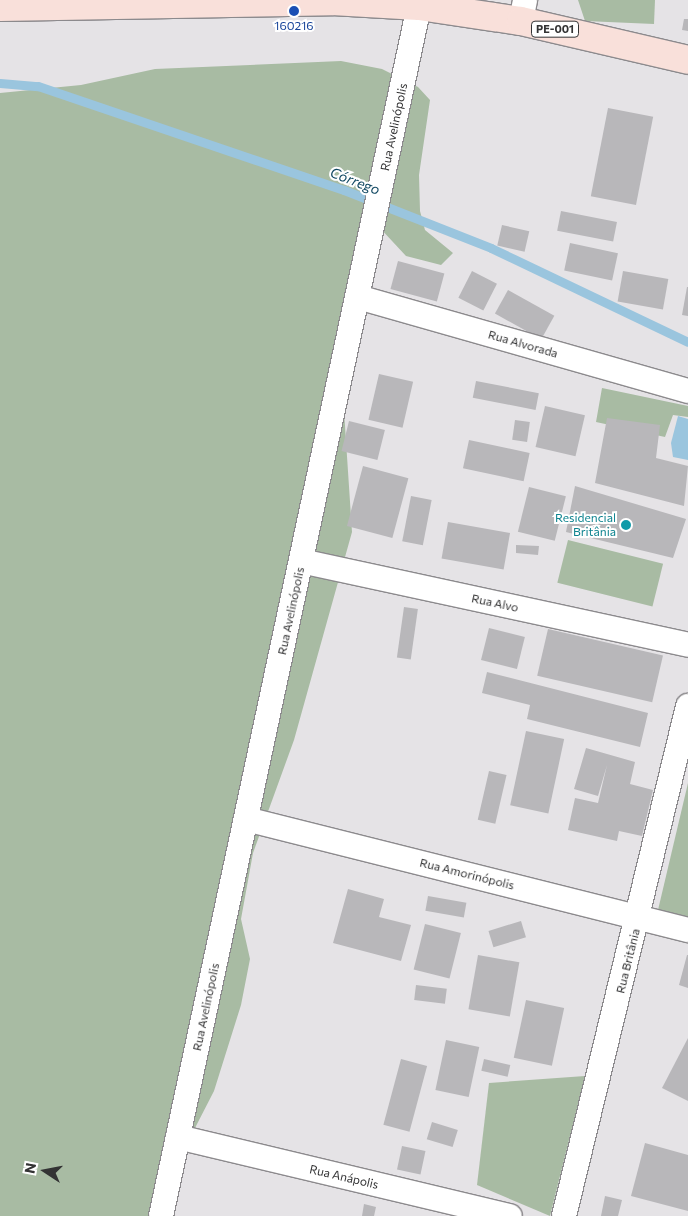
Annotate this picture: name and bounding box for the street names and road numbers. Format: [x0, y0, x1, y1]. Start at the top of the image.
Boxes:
road number: PE-001 [530, 20, 580, 38]
street label: Rua Avelinópolis [378, 82, 410, 172]
street label: Rua Alvorada [486, 327, 560, 361]
street label: Rua Avelinópolis [275, 566, 307, 656]
street label: Rua Alvo [470, 591, 520, 615]
street label: Rua Amorinópolis [418, 855, 516, 893]
street label: Rua Britânia [613, 927, 643, 995]
street label: Rua Avelinópolis [190, 962, 222, 1052]
street label: Rua Anápolis [308, 1162, 380, 1192]

